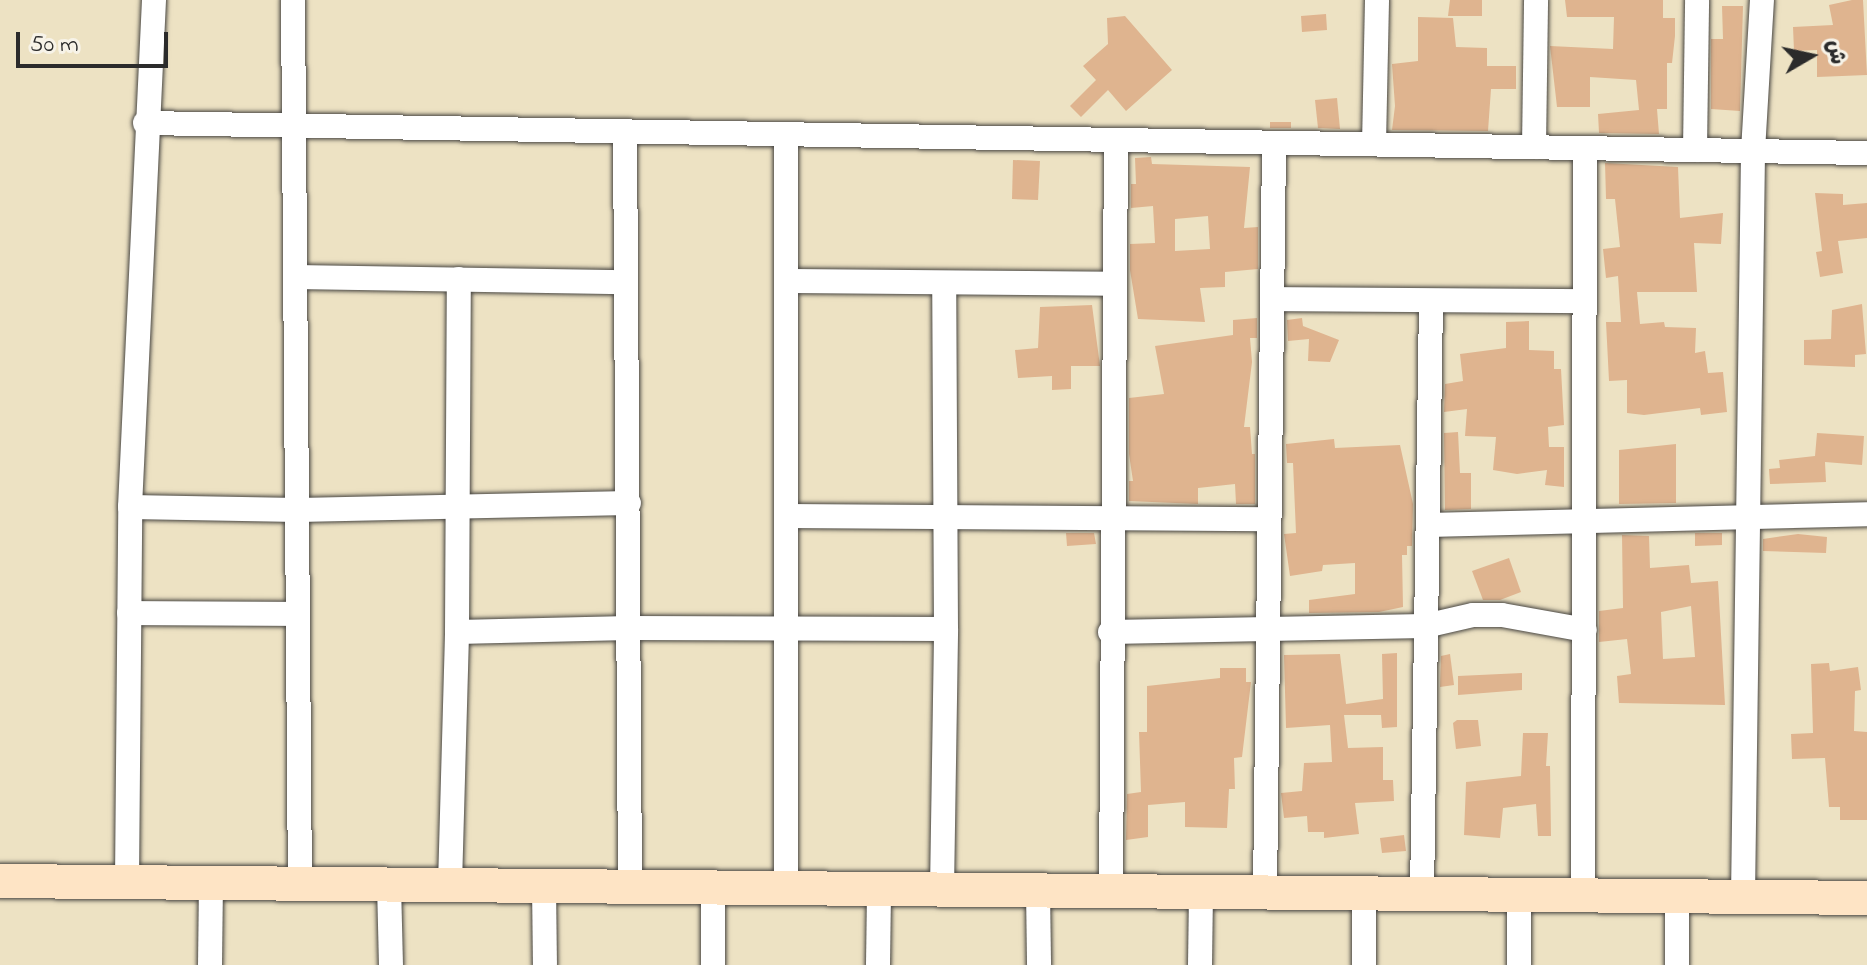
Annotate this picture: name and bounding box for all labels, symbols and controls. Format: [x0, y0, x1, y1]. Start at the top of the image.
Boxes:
scale bar [20, 16, 172, 66]
north arrow [1771, 16, 1851, 96]
text: 50 m [30, 28, 79, 63]
text: ش [1817, 38, 1852, 67]

